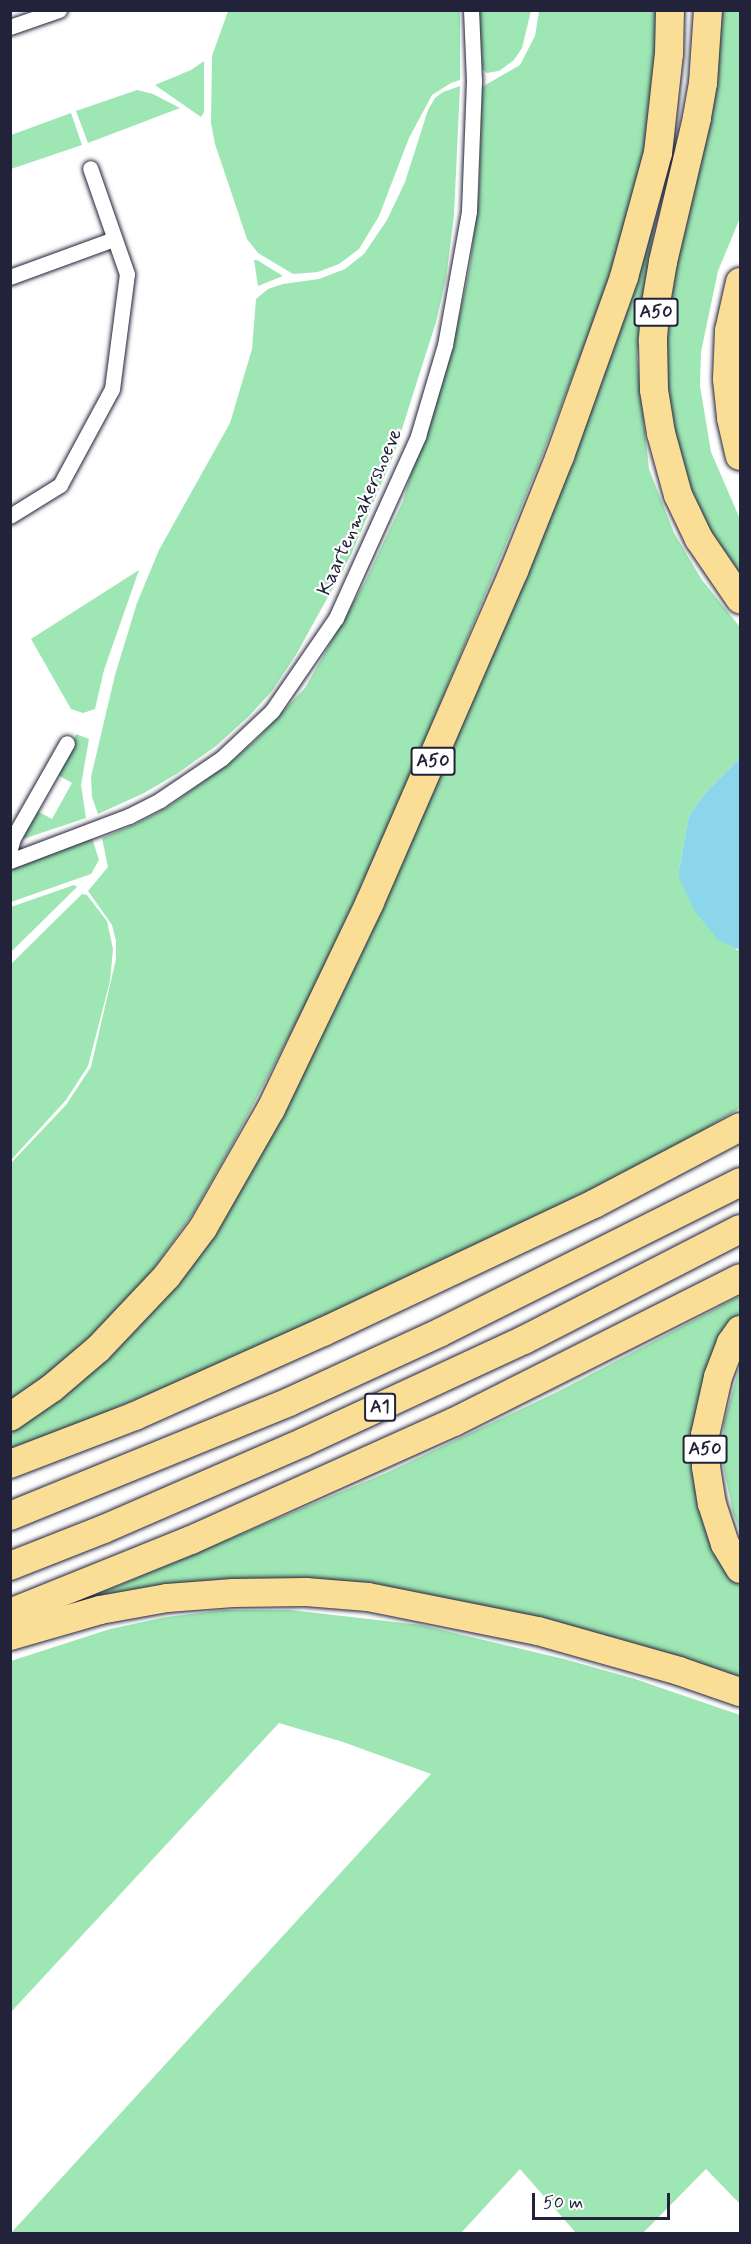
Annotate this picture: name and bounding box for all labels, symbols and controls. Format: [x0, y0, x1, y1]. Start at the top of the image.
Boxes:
road number: A50 [634, 297, 678, 327]
street label: Kaartenmakershoeve [312, 425, 408, 599]
road number: A50 [410, 746, 456, 776]
road number: A1 [364, 1392, 397, 1422]
road number: A50 [682, 1434, 728, 1464]
scale bar [535, 2181, 673, 2219]
text: 50 m [543, 2191, 583, 2215]

